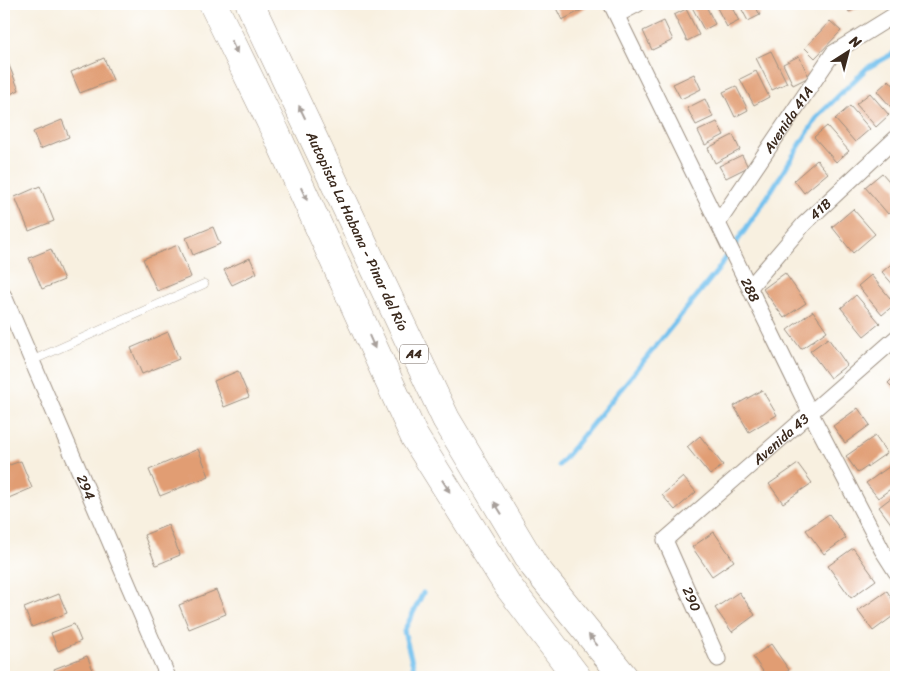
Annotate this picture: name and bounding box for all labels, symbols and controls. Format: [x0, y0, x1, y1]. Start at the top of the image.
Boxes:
north arrow [822, 28, 872, 78]
text: N [843, 28, 867, 55]
one-way arrow [230, 40, 238, 55]
street label: Avenida 41A [756, 81, 820, 159]
one-way arrow [298, 104, 306, 119]
street label: Autopista La Habana - Pinar del Río [298, 126, 415, 336]
one-way arrow [301, 187, 309, 201]
street label: 41B [803, 192, 838, 227]
street label: 288 [733, 273, 767, 307]
one-way arrow [369, 335, 377, 349]
road number: A4 [400, 344, 428, 364]
street label: Avenida 43 [746, 407, 815, 472]
street label: 294 [69, 471, 102, 504]
one-way arrow [441, 480, 450, 493]
one-way arrow [493, 501, 503, 514]
street label: 290 [675, 582, 708, 616]
one-way arrow [587, 633, 598, 646]

